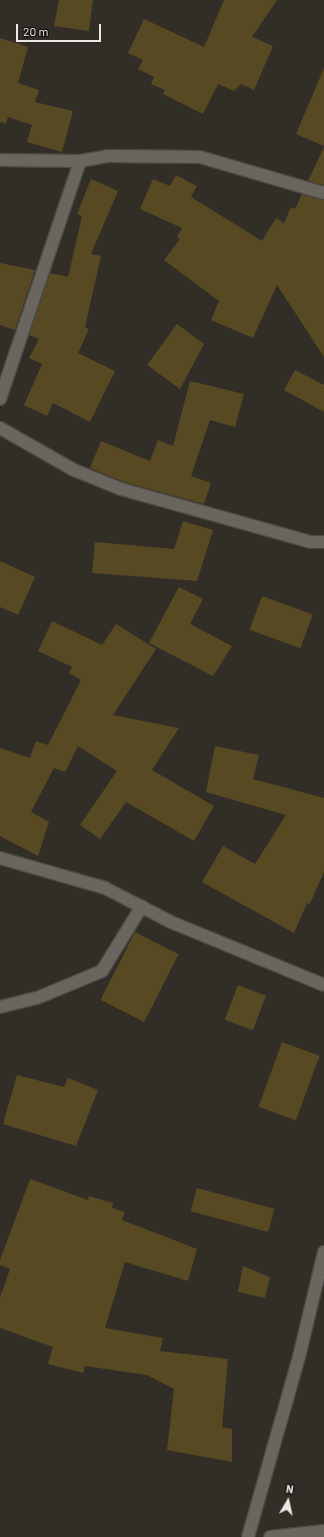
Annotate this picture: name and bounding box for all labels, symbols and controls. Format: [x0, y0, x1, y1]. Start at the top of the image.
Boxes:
scale bar [18, 16, 103, 42]
text: 20 m [23, 24, 49, 38]
north arrow [268, 1481, 308, 1521]
text: N [285, 1482, 295, 1496]

